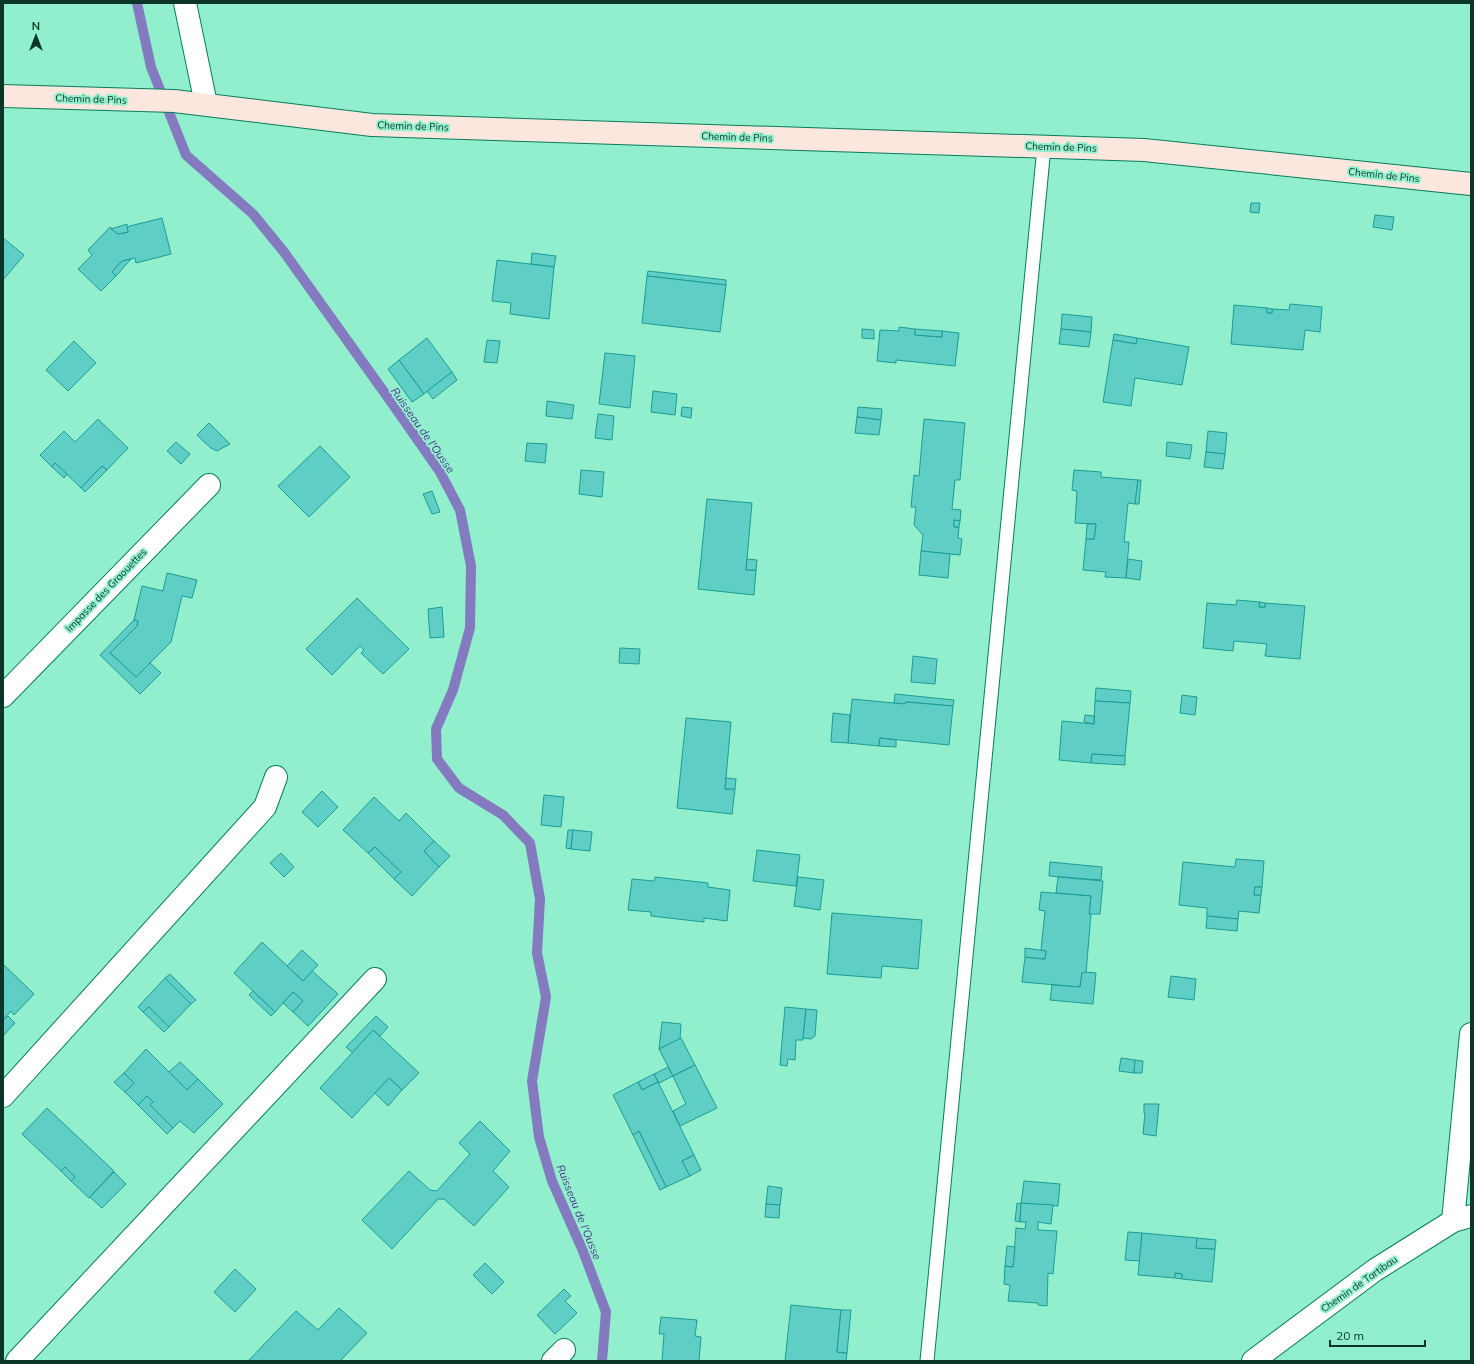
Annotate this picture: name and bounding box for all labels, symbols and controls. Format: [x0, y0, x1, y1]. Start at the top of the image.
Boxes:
north arrow [16, 16, 56, 56]
text: N [32, 19, 40, 33]
street label: Chemin de Pins [55, 91, 127, 107]
street label: Chemin de Pins [377, 118, 449, 134]
street label: Chemin de Pins [701, 129, 773, 145]
street label: Chemin de Pins [1025, 139, 1097, 155]
street label: Chemin de Pins [1348, 165, 1420, 185]
water label: Ruisseau de l'Ousse [388, 384, 458, 476]
street label: Impasse des Graouettes [63, 545, 149, 635]
water label: Ruisseau de l'Ousse [553, 1162, 605, 1262]
street label: Chemin de Tartibau [1318, 1253, 1400, 1315]
scale bar [1330, 1322, 1425, 1348]
text: 20 m [1336, 1328, 1364, 1343]

